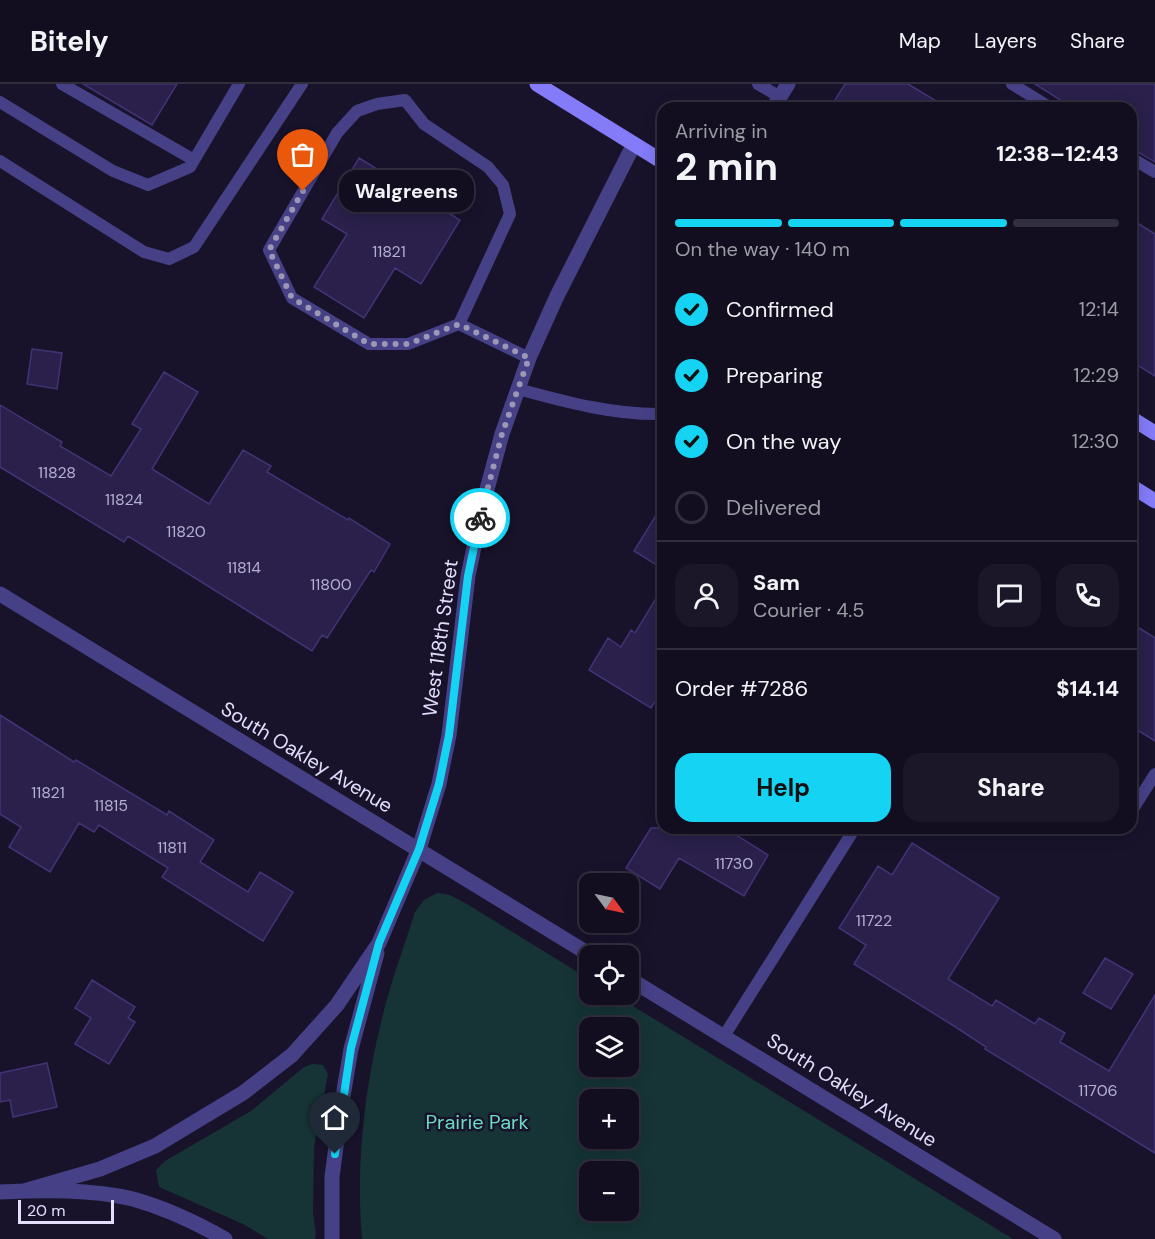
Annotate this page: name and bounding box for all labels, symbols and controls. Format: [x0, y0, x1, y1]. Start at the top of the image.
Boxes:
text: Bitely [30, 23, 109, 60]
text: Map [899, 27, 941, 55]
text: Layers [974, 27, 1037, 55]
text: Share [1070, 27, 1125, 55]
text: Arriving in [675, 118, 767, 144]
pin [277, 129, 328, 191]
icon: bag [286, 138, 319, 171]
text: 12:38–12:43 [996, 139, 1119, 168]
text: 2 min [675, 141, 778, 192]
callout: Walgreens [339, 170, 474, 212]
text: Walgreens [355, 178, 458, 204]
text: On the way · 140 m [675, 236, 850, 262]
house number: 11821 [372, 241, 406, 262]
icon: check [675, 293, 708, 326]
text: Confirmed [726, 295, 834, 324]
text: 12:14 [1079, 296, 1119, 322]
icon: check [675, 359, 708, 392]
text: Preparing [726, 361, 823, 390]
text: 12:29 [1073, 362, 1119, 388]
icon: check [675, 425, 708, 458]
text: On the way [726, 427, 841, 456]
text: 12:30 [1072, 428, 1119, 454]
house number: 11828 [38, 462, 76, 483]
courier [450, 488, 510, 548]
house number: 11824 [105, 489, 143, 510]
text: Delivered [726, 493, 821, 522]
icon: bike [464, 502, 497, 535]
house number: 11820 [166, 521, 206, 542]
house number: 11814 [227, 557, 261, 578]
street label: West 118th Street [416, 558, 464, 718]
button: person [675, 564, 738, 627]
button: chat [978, 564, 1041, 627]
button: phone [1056, 564, 1119, 627]
text: Sam [753, 568, 800, 597]
house number: 11800 [310, 574, 352, 595]
text: Courier · 4.5 [753, 597, 865, 623]
text: Order #7286 [675, 674, 808, 703]
text: $14.14 [1056, 674, 1119, 703]
street label: South Oakley Avenue [216, 695, 398, 819]
button: Help [675, 753, 891, 822]
button: Share [903, 753, 1119, 822]
house number: 11821 [31, 782, 65, 803]
house number: 11815 [94, 795, 128, 816]
house number: 11811 [157, 837, 187, 858]
house number: 11730 [715, 853, 753, 874]
north arrow [579, 873, 639, 933]
map controls [579, 873, 639, 1221]
house number: 11722 [856, 910, 892, 931]
button: locate [579, 945, 639, 1005]
button: layers [579, 1017, 639, 1077]
street label: South Oakley Avenue [762, 1027, 942, 1153]
house number: 11706 [1078, 1080, 1118, 1101]
button: + [579, 1089, 639, 1149]
pin [309, 1092, 360, 1154]
icon: home [318, 1101, 351, 1134]
park label: Prairie Park [425, 1109, 529, 1135]
button: − [579, 1161, 639, 1221]
scale bar [18, 1197, 114, 1224]
text: 20 m [27, 1200, 66, 1221]

